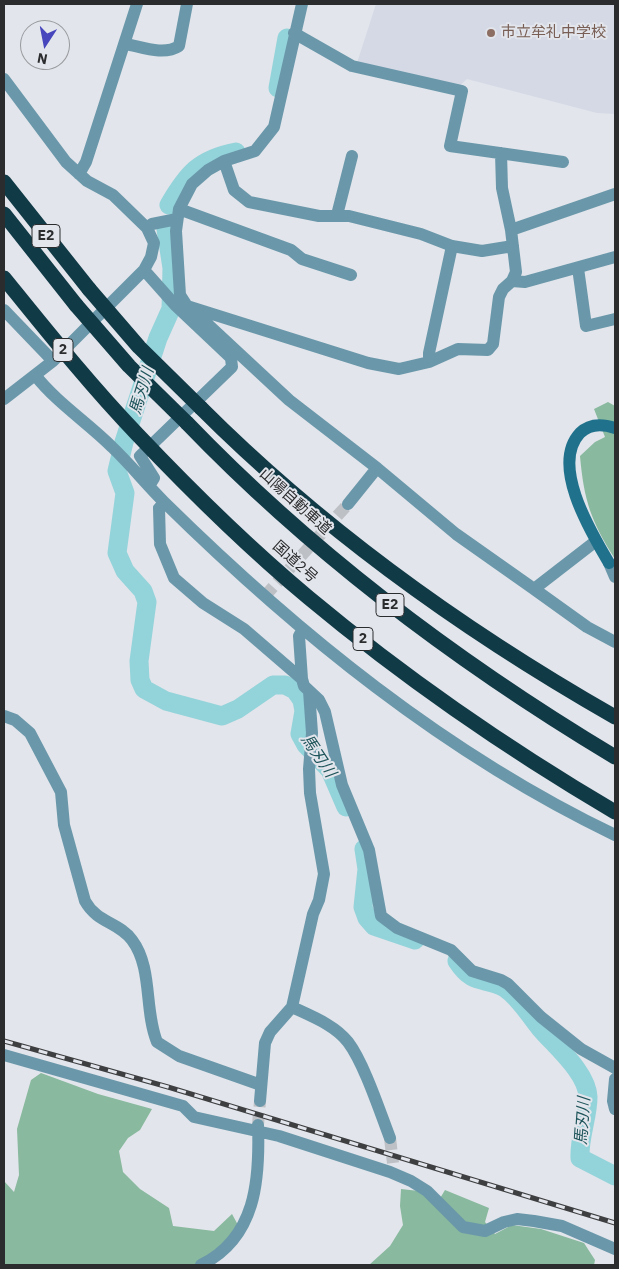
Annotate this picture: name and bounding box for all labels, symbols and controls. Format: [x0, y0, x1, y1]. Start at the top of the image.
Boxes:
north arrow [20, 20, 70, 70]
place label: 市立牟礼中学校 [501, 24, 606, 42]
marker: 市立牟礼中学校 [485, 27, 497, 39]
text: N [36, 49, 49, 69]
road number: E2 [32, 225, 60, 248]
road number: 2 [53, 338, 73, 362]
water label: 馬刃川 [126, 365, 158, 417]
street label: 山陽自動車道 [256, 465, 334, 539]
street label: 国道2号 [269, 537, 321, 587]
road number: E2 [376, 594, 404, 616]
road number: 2 [353, 628, 373, 650]
water label: 馬刃川 [297, 731, 339, 781]
water label: 馬刃川 [572, 1096, 594, 1146]

